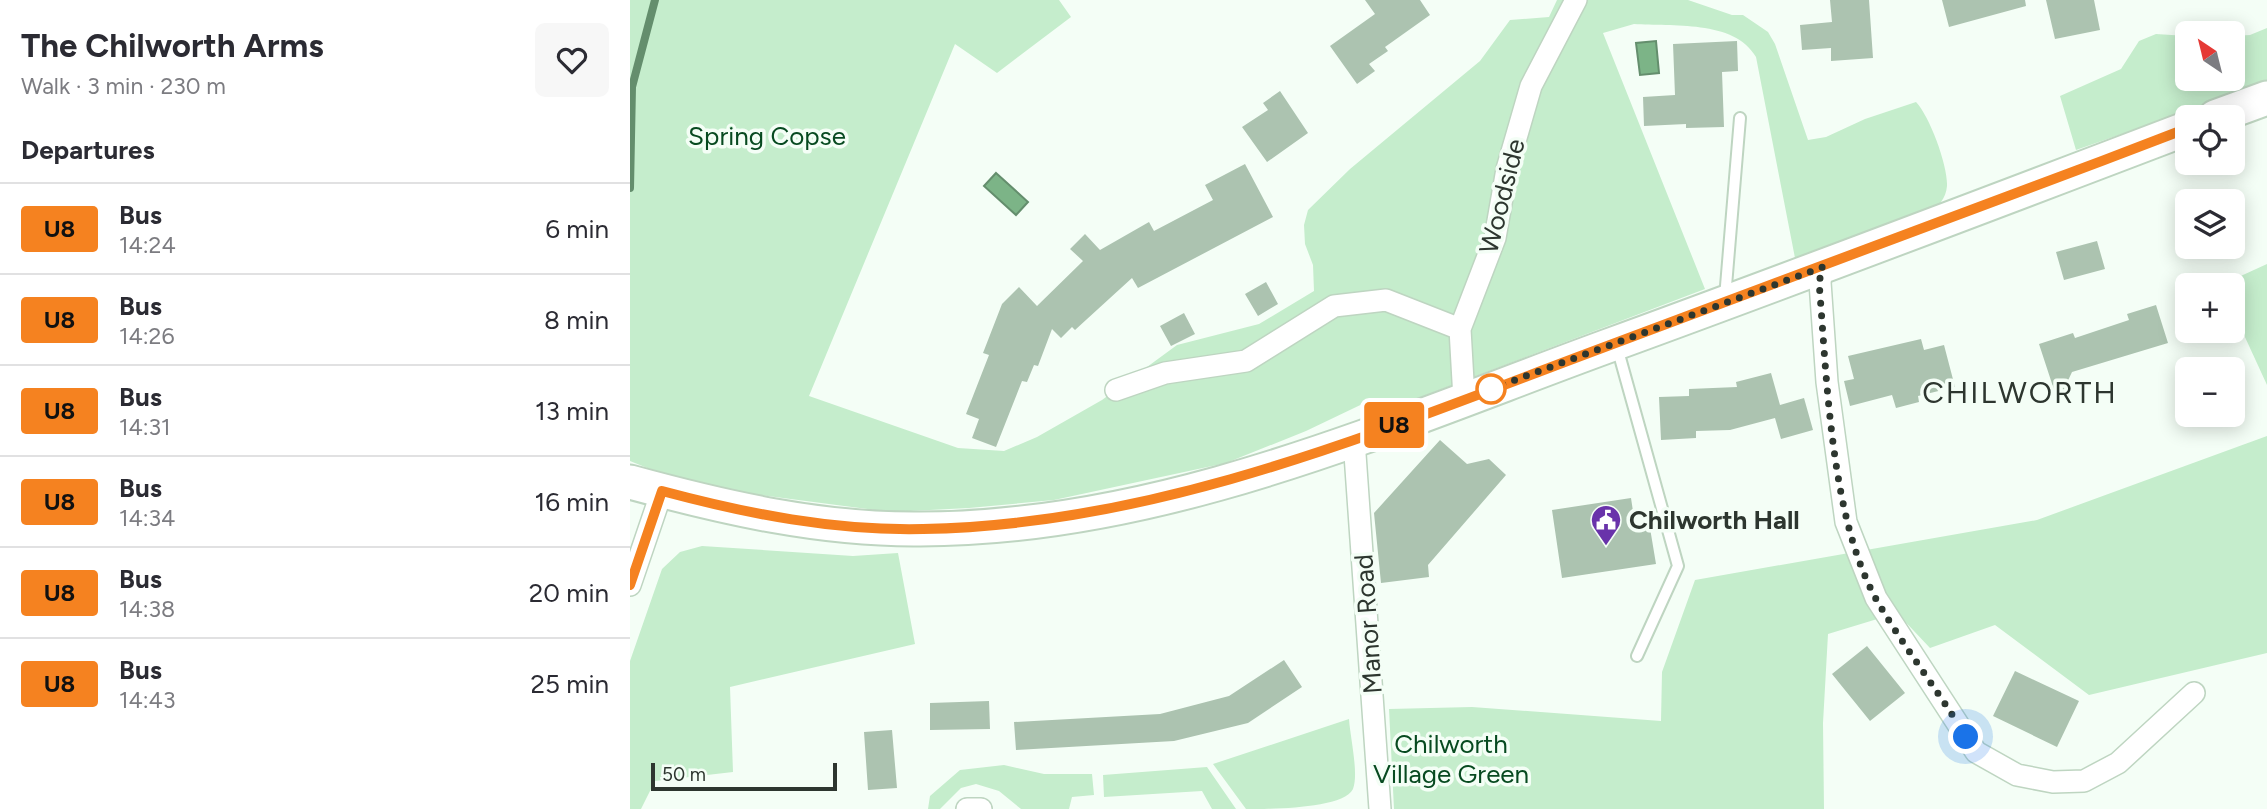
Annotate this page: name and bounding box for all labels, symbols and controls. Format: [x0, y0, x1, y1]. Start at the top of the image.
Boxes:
north arrow [2175, 21, 2245, 91]
map controls [2175, 21, 2245, 427]
button: heart [535, 23, 609, 97]
text: The Chilworth Arms [21, 26, 324, 65]
text: Walk · 3 min · 230 m [21, 72, 226, 100]
button: locate [2175, 105, 2245, 175]
park label: Spring Copse [688, 120, 846, 152]
text: Departures [21, 134, 155, 166]
street label: Woodside [1472, 135, 1532, 257]
button: layers [2175, 189, 2245, 259]
text: Bus [119, 199, 162, 231]
text: 6 min [545, 213, 609, 245]
text: U8 [44, 214, 75, 243]
text: 14:24 [119, 231, 176, 259]
button: + [2175, 273, 2245, 343]
text: Bus [119, 290, 162, 322]
text: 8 min [544, 304, 609, 336]
text: U8 [44, 305, 75, 334]
text: 14:26 [119, 322, 174, 350]
button: − [2175, 357, 2245, 427]
unlabelled marker [1476, 374, 1506, 404]
district label: CHILWORTH [1922, 374, 2118, 411]
text: Bus [119, 381, 162, 413]
text: 13 min [535, 395, 609, 427]
text: U8 [44, 396, 75, 425]
line badge: U8 [1362, 402, 1426, 448]
text: U8 [1378, 410, 1410, 439]
text: 14:31 [119, 413, 171, 441]
text: Bus [119, 472, 162, 504]
text: 16 min [534, 486, 609, 518]
text: U8 [44, 487, 75, 516]
public building icon: Chilworth Hall [1589, 503, 1623, 547]
text: 14:34 [119, 504, 175, 532]
place label: Chilworth Hall [1629, 504, 1800, 536]
street label: Manor Road [1347, 553, 1389, 695]
text: Bus [119, 563, 162, 595]
text: 20 min [529, 577, 609, 609]
text: U8 [44, 578, 75, 607]
text: 14:38 [119, 595, 175, 623]
text: Bus [119, 654, 162, 686]
text: 25 min [530, 668, 609, 700]
text: U8 [44, 669, 75, 698]
text: 14:43 [119, 686, 175, 714]
your location [1948, 719, 1983, 754]
park label: Chilworth Village Green [1373, 728, 1529, 790]
scale bar [651, 760, 836, 792]
text: 50 m [662, 763, 706, 786]

